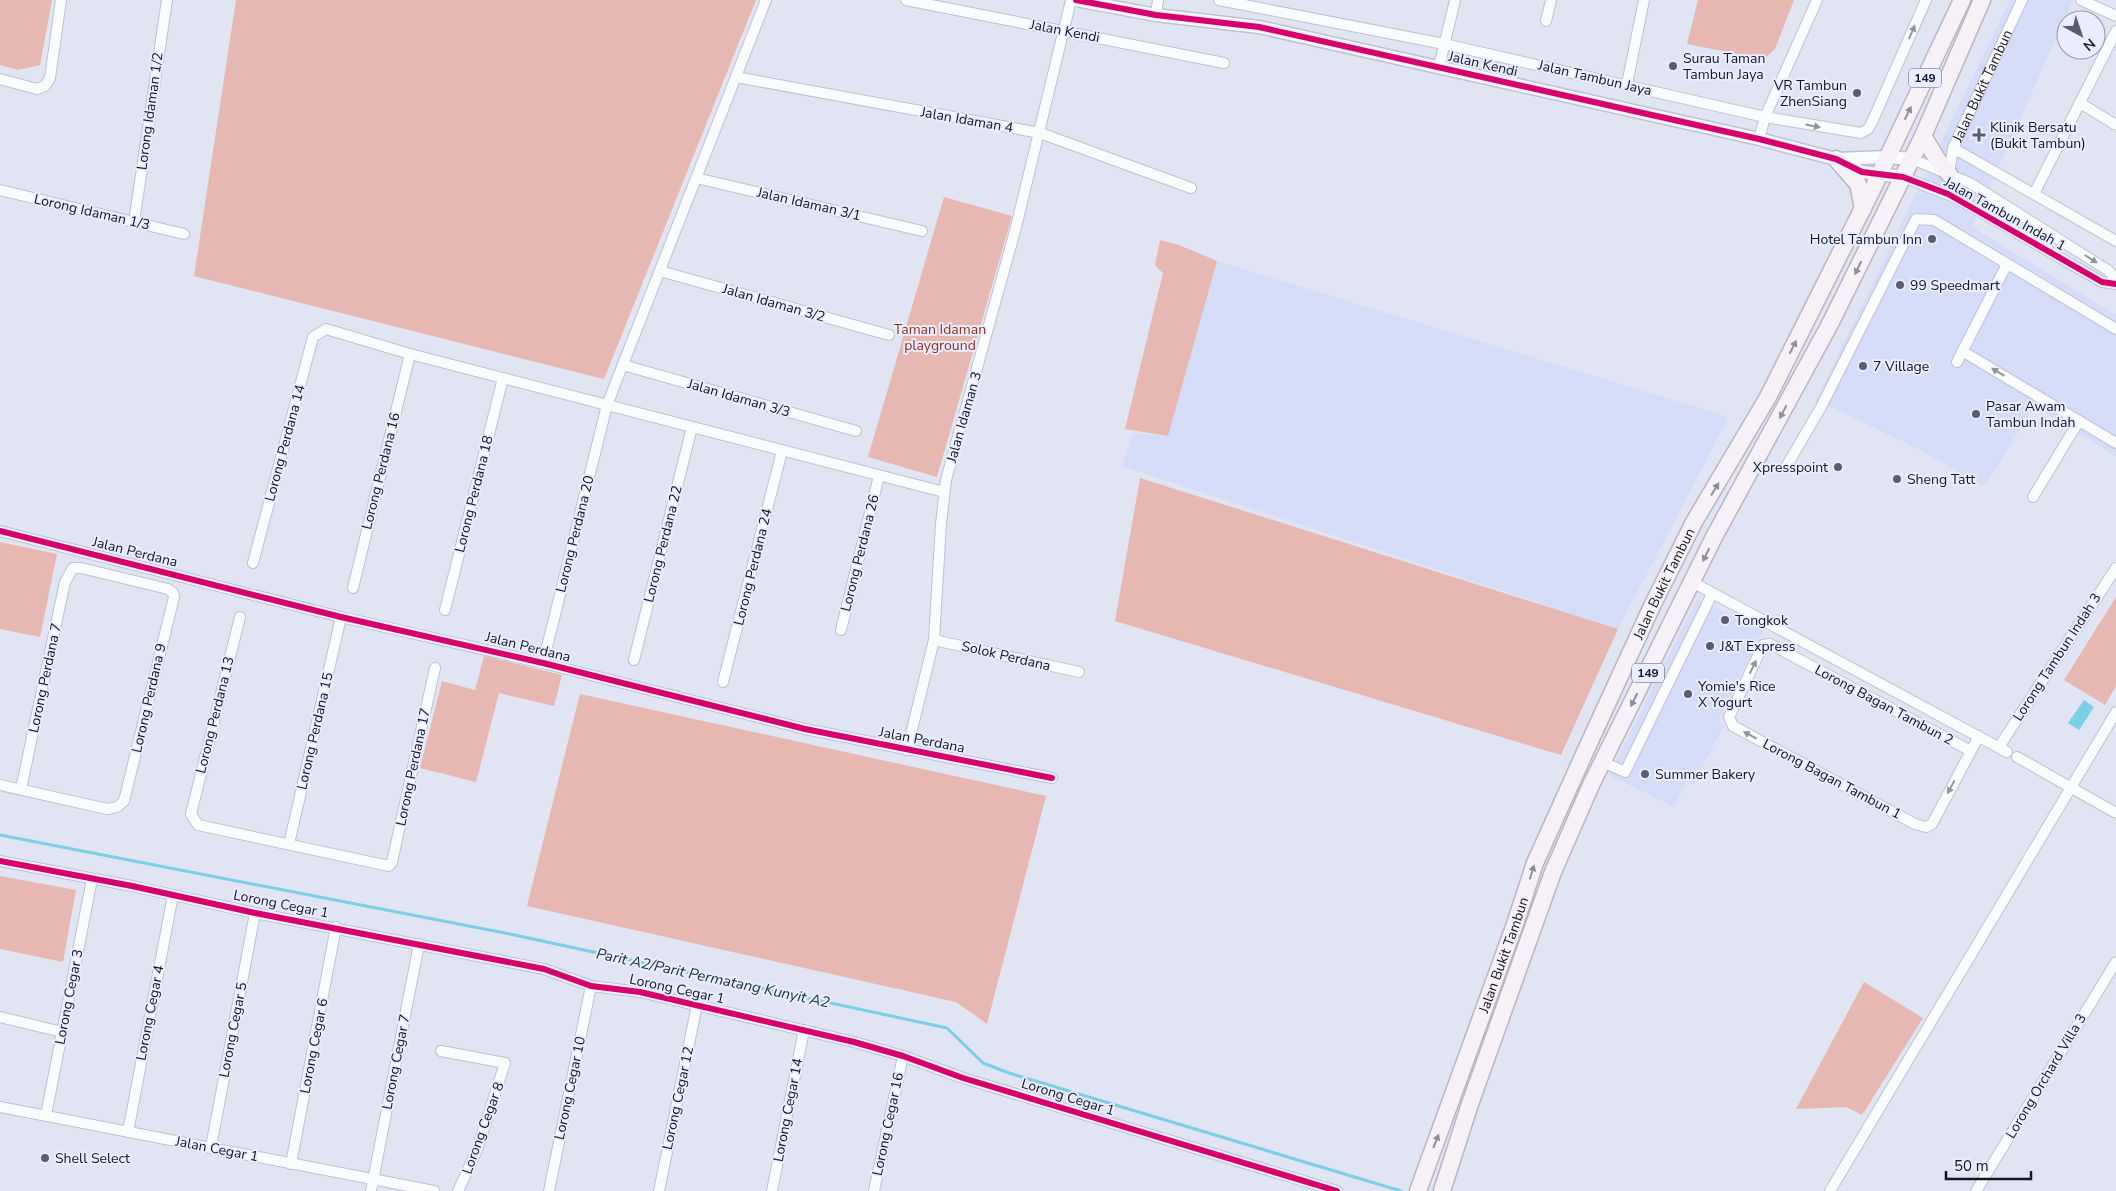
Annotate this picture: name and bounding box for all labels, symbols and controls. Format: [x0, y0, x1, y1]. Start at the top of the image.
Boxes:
north arrow [2056, 10, 2106, 60]
street label: Jalan Kendi [1028, 15, 1101, 47]
one-way arrow [1908, 25, 1916, 39]
street label: Jalan Bukit Tambun [1947, 26, 2016, 146]
text: N [2079, 34, 2099, 55]
street label: Jalan Kendi [1446, 47, 1519, 81]
place label: Surau Taman Tambun Jaya [1683, 49, 1765, 84]
street label: Lorong Idaman 1/2 [132, 51, 168, 171]
street label: Jalan Tambun Jaya [1535, 55, 1654, 100]
marker: Surau Taman Tambun Jaya [1667, 60, 1679, 72]
road number: 149 [1909, 68, 1941, 88]
place label: VR Tambun ZhenSiang [1773, 76, 1847, 111]
marker: VR Tambun ZhenSiang [1851, 87, 1863, 99]
street label: Jalan Idaman 4 [918, 102, 1015, 137]
one-way arrow [1904, 106, 1912, 120]
place label: Klinik Bersatu (Bukit Tambun) [1990, 118, 2086, 153]
one-way arrow [1806, 122, 1822, 130]
marker: Klinik Bersatu (Bukit Tambun) [1972, 128, 1986, 142]
street label: Jalan Tambun Indah 1 [1940, 172, 2069, 255]
street label: Jalan Idaman 3/1 [754, 183, 863, 225]
street label: Lorong Idaman 1/3 [32, 189, 152, 235]
place label: Hotel Tambun Inn [1810, 230, 1922, 249]
marker: Hotel Tambun Inn [1926, 233, 1938, 245]
one-way arrow [2085, 255, 2098, 264]
one-way arrow [1854, 260, 1862, 275]
place label: 99 Speedmart [1910, 276, 2000, 295]
street label: Jalan Idaman 3/2 [719, 279, 828, 327]
marker: 99 Speedmart [1894, 279, 1906, 291]
park label: Taman Idaman playground [894, 320, 986, 355]
one-way arrow [1789, 340, 1797, 354]
place label: 7 Village [1873, 357, 1929, 376]
marker: 7 Village [1857, 360, 1869, 372]
one-way arrow [1991, 368, 2004, 377]
street label: Jalan Idaman 3 [942, 369, 986, 466]
street label: Jalan Idaman 3/3 [684, 374, 793, 422]
street label: Lorong Perdana 14 [260, 383, 310, 503]
place label: Pasar Awam Tambun Indah [1986, 397, 2075, 432]
one-way arrow [1779, 404, 1787, 419]
marker: Pasar Awam Tambun Indah [1970, 408, 1982, 420]
street label: Lorong Perdana 16 [357, 410, 405, 532]
street label: Lorong Perdana 18 [450, 433, 498, 555]
place label: Xpresspoint [1753, 458, 1828, 477]
marker: Xpresspoint [1832, 461, 1844, 473]
place label: Sheng Tatt [1907, 470, 1975, 489]
street label: Lorong Perdana 20 [551, 473, 599, 595]
marker: Sheng Tatt [1891, 473, 1903, 485]
one-way arrow [1710, 482, 1719, 496]
street label: Lorong Perdana 22 [639, 483, 687, 605]
street label: Lorong Perdana 26 [836, 492, 884, 614]
street label: Lorong Perdana 24 [729, 506, 777, 628]
street label: Jalan Bukit Tambun [1628, 525, 1699, 643]
street label: Jalan Perdana [90, 532, 179, 572]
one-way arrow [1702, 547, 1710, 562]
street label: Lorong Tambun Indah 3 [2008, 589, 2106, 725]
place label: Tongkok [1735, 611, 1789, 630]
marker: Tongkok [1719, 614, 1731, 626]
street label: Lorong Perdana 7 [24, 621, 66, 735]
street label: Jalan Perdana [483, 627, 572, 667]
street label: Solok Perdana [960, 637, 1052, 675]
place label: J&T Express [1719, 637, 1796, 656]
marker: J&T Express [1704, 640, 1716, 652]
street label: Lorong Perdana 9 [127, 641, 171, 755]
street label: Lorong Perdana 13 [191, 654, 239, 776]
one-way arrow [1749, 660, 1757, 674]
street label: Lorong Bagan Tambun 2 [1811, 660, 1957, 750]
road number: 149 [1632, 664, 1664, 682]
street label: Lorong Perdana 15 [292, 670, 338, 792]
place label: Yomie's Rice X Yogurt [1697, 677, 1776, 712]
marker: Yomie's Rice X Yogurt [1682, 688, 1694, 700]
one-way arrow [1630, 693, 1638, 707]
street label: Lorong Perdana 17 [391, 706, 435, 828]
street label: Jalan Perdana [877, 722, 966, 758]
one-way arrow [1742, 731, 1757, 739]
street label: Lorong Bagan Tambun 1 [1759, 734, 1905, 824]
place label: Summer Bakery [1655, 765, 1756, 784]
marker: Summer Bakery [1639, 768, 1651, 780]
one-way arrow [1947, 780, 1955, 795]
one-way arrow [1528, 865, 1536, 880]
street label: Lorong Cegar 1 [232, 885, 330, 923]
street label: Jalan Bukit Tambun [1474, 895, 1533, 1017]
water label: Parit A2/Parit Permatang Kunyit A2 [594, 943, 832, 1013]
street label: Lorong Cegar 3 [50, 948, 88, 1046]
street label: Lorong Cegar 4 [131, 964, 169, 1062]
street label: Lorong Cegar 1 [628, 970, 726, 1008]
street label: Lorong Cegar 5 [214, 981, 252, 1079]
street label: Lorong Cegar 6 [295, 997, 333, 1095]
street label: Lorong Orchard Villa 3 [2001, 1010, 2091, 1142]
street label: Lorong Cegar 7 [377, 1013, 415, 1111]
street label: Lorong Cegar 10 [550, 1035, 590, 1141]
street label: Lorong Cegar 12 [658, 1045, 698, 1151]
street label: Lorong Cegar 14 [769, 1057, 807, 1163]
street label: Lorong Cegar 16 [868, 1071, 908, 1177]
street label: Lorong Cegar 1 [1019, 1074, 1117, 1120]
street label: Lorong Cegar 8 [458, 1079, 508, 1177]
street label: Jalan Cegar 1 [173, 1131, 260, 1166]
one-way arrow [1433, 1133, 1440, 1148]
scale bar [1946, 1148, 2031, 1180]
place label: Shell Select [55, 1149, 130, 1168]
marker: Shell Select [39, 1152, 51, 1164]
text: 50 m [1954, 1156, 1989, 1176]

